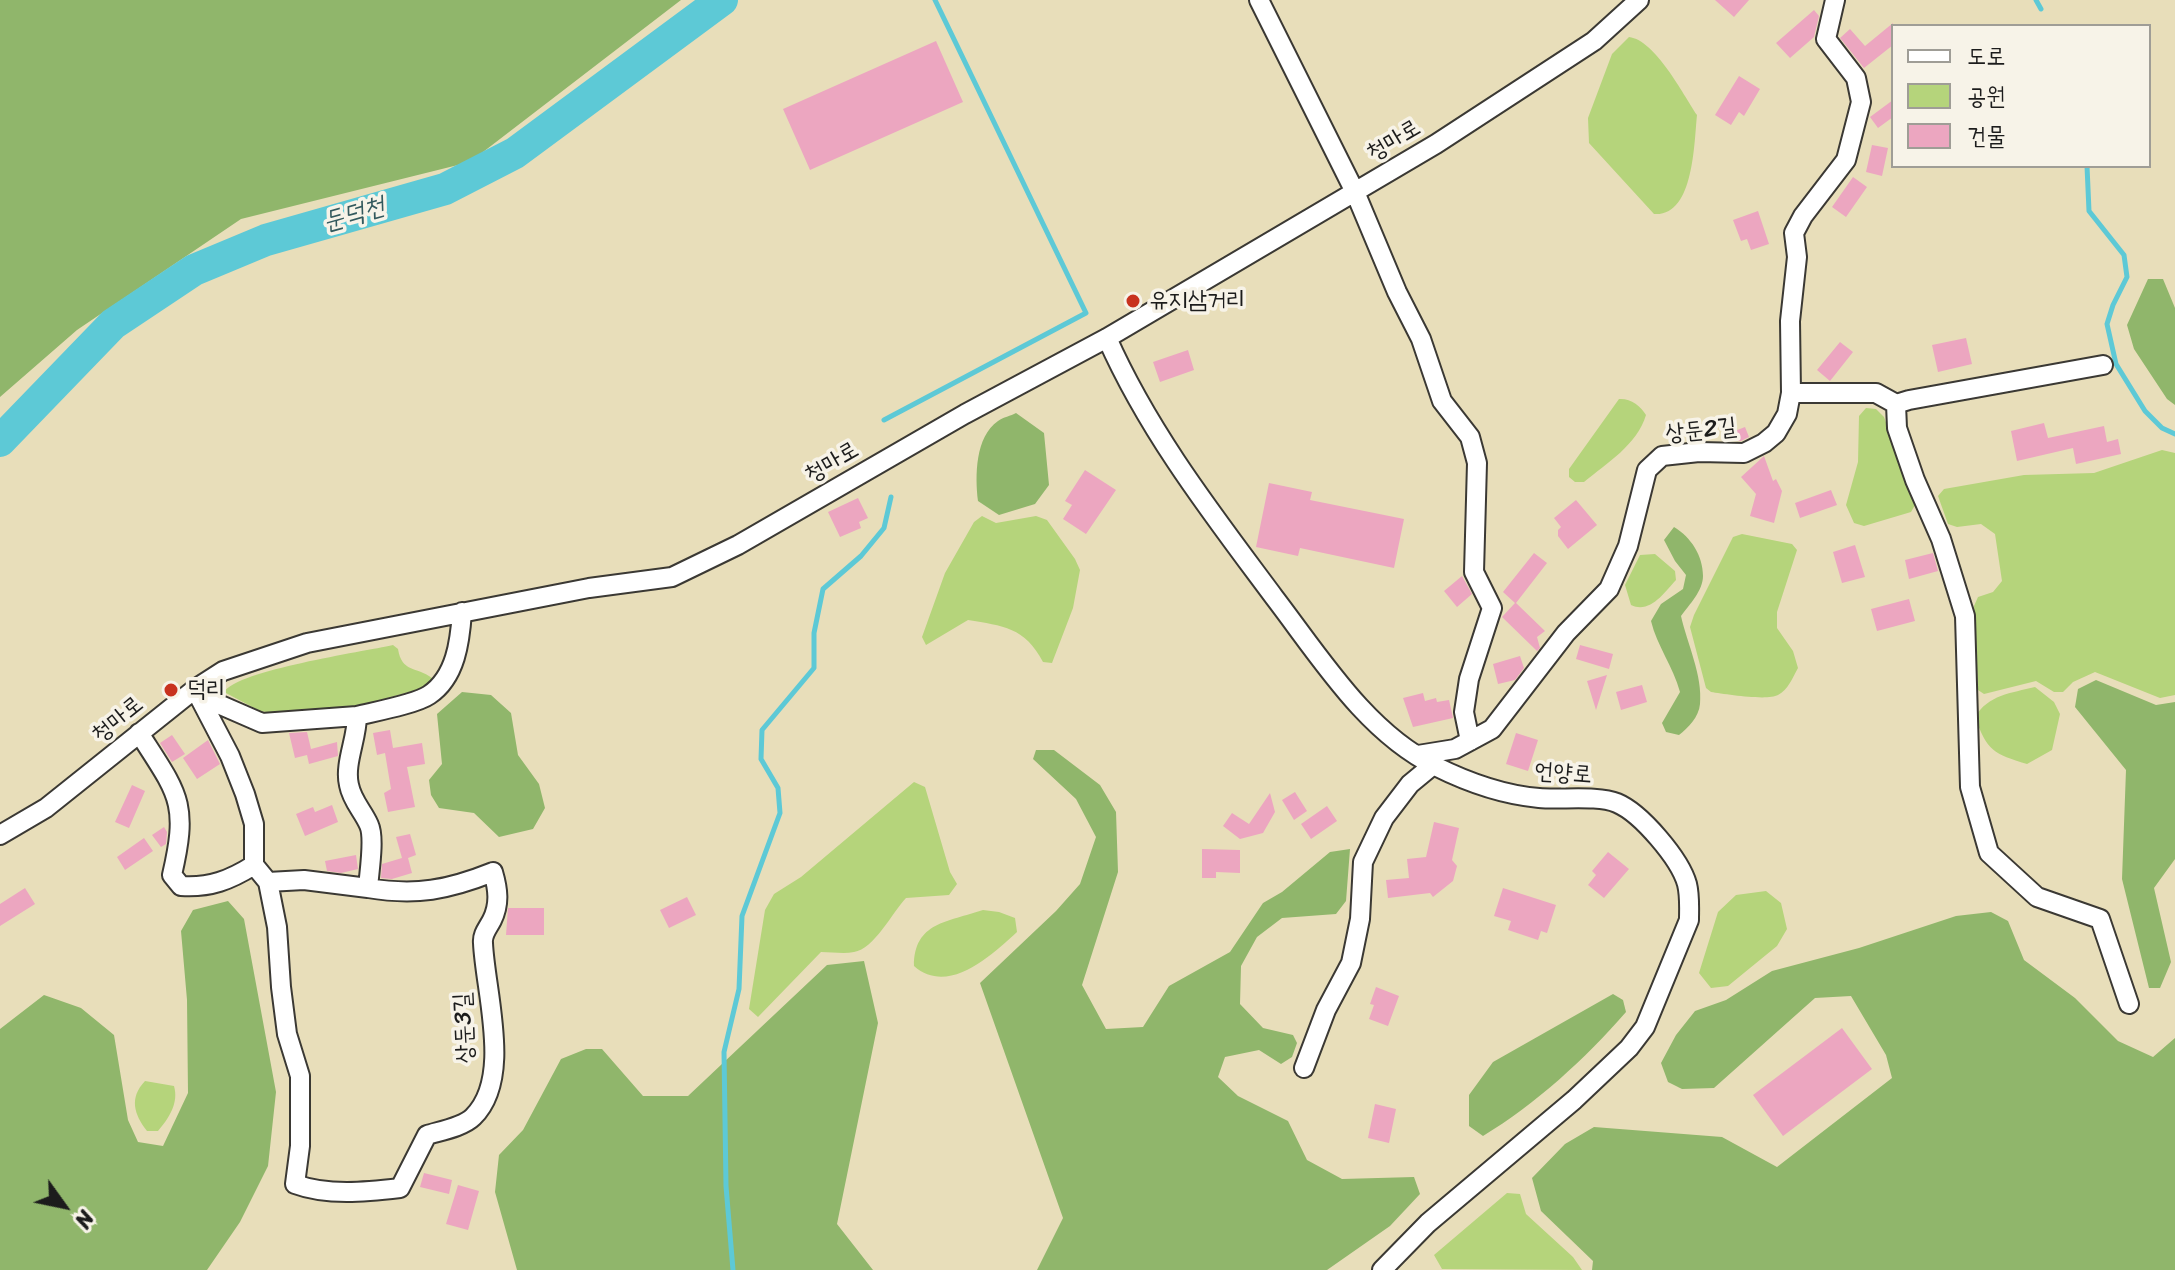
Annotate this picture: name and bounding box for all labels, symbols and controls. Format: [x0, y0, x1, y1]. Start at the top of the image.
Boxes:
legend [1891, 24, 2151, 168]
text: 도로 [1967, 35, 2006, 77]
text: 공원 [1967, 75, 2006, 117]
street label: 청마로 [1362, 114, 1426, 168]
text: 건물 [1967, 115, 2006, 157]
water label: 둔덕천 [320, 191, 388, 239]
place label: 유지삼거리 [1149, 287, 1246, 315]
marker: 유지삼거리 [1124, 292, 1142, 310]
street label: 상둔2길 [1664, 413, 1738, 449]
street label: 청마로 [800, 436, 864, 490]
place label: 덕리 [187, 676, 226, 704]
marker: 덕리 [162, 681, 180, 699]
street label: 청마로 [86, 691, 150, 749]
street label: 언양로 [1533, 758, 1593, 790]
street label: 상둔3길 [449, 992, 481, 1064]
north arrow [24, 1166, 104, 1246]
text: N [64, 1202, 105, 1236]

